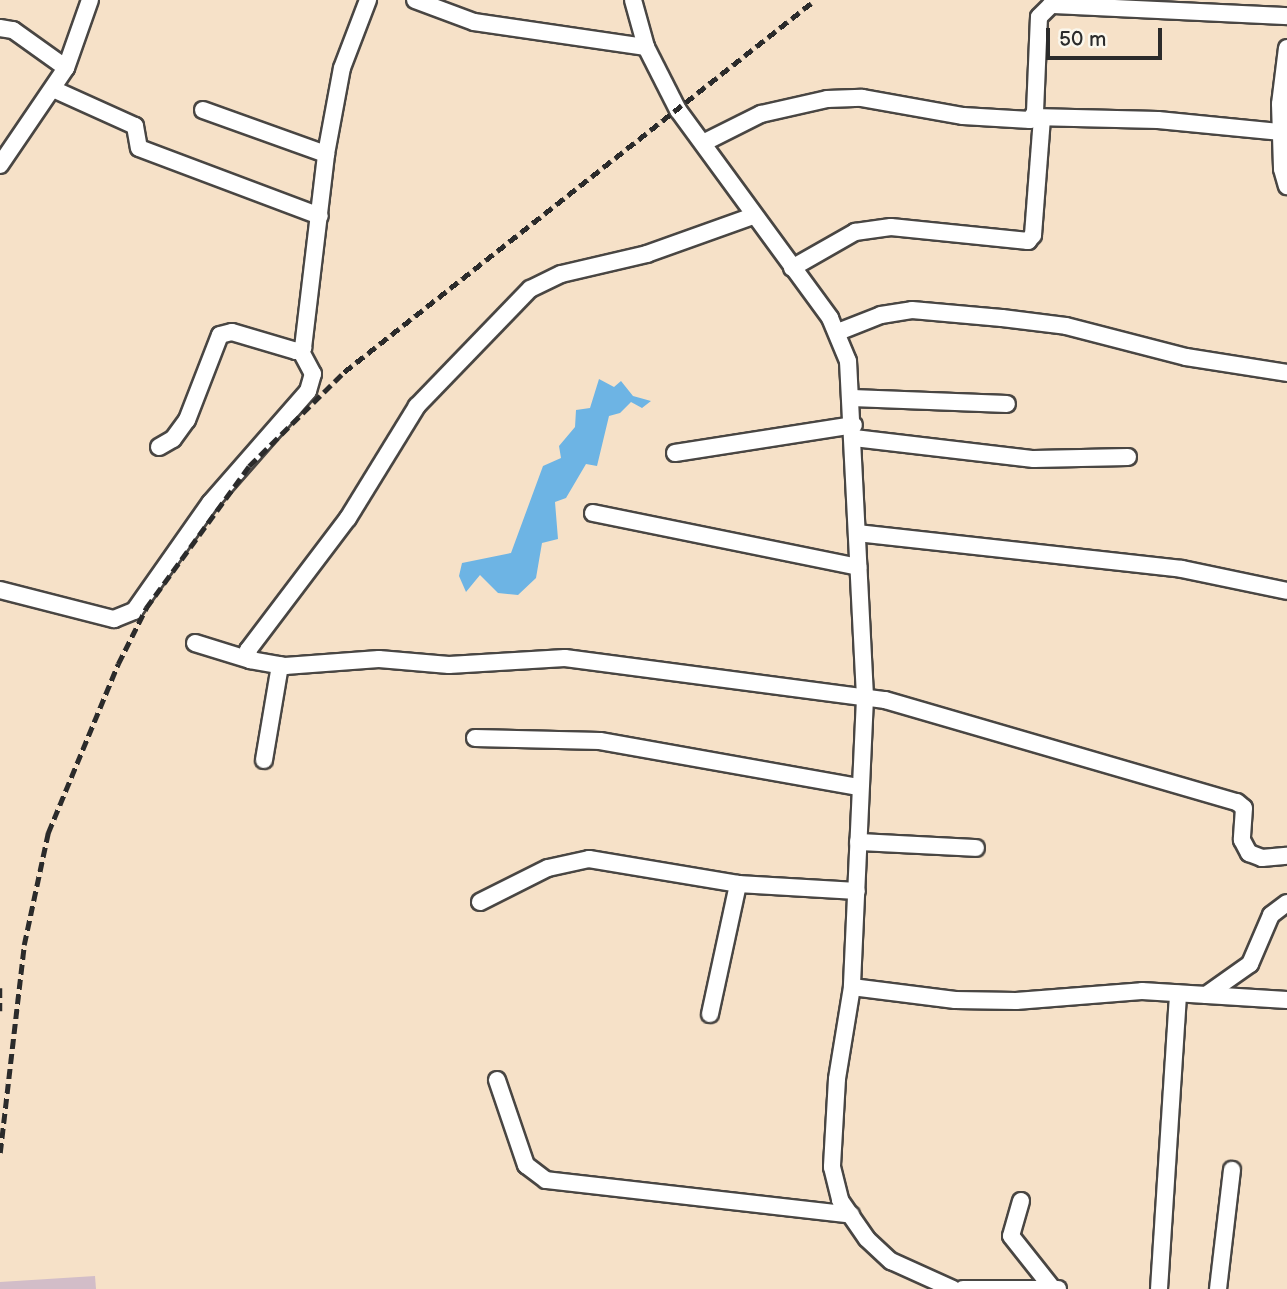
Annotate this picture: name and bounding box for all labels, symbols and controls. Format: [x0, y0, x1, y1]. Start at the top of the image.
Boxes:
scale bar [1049, 14, 1164, 58]
text: 50 m [1059, 27, 1106, 52]

